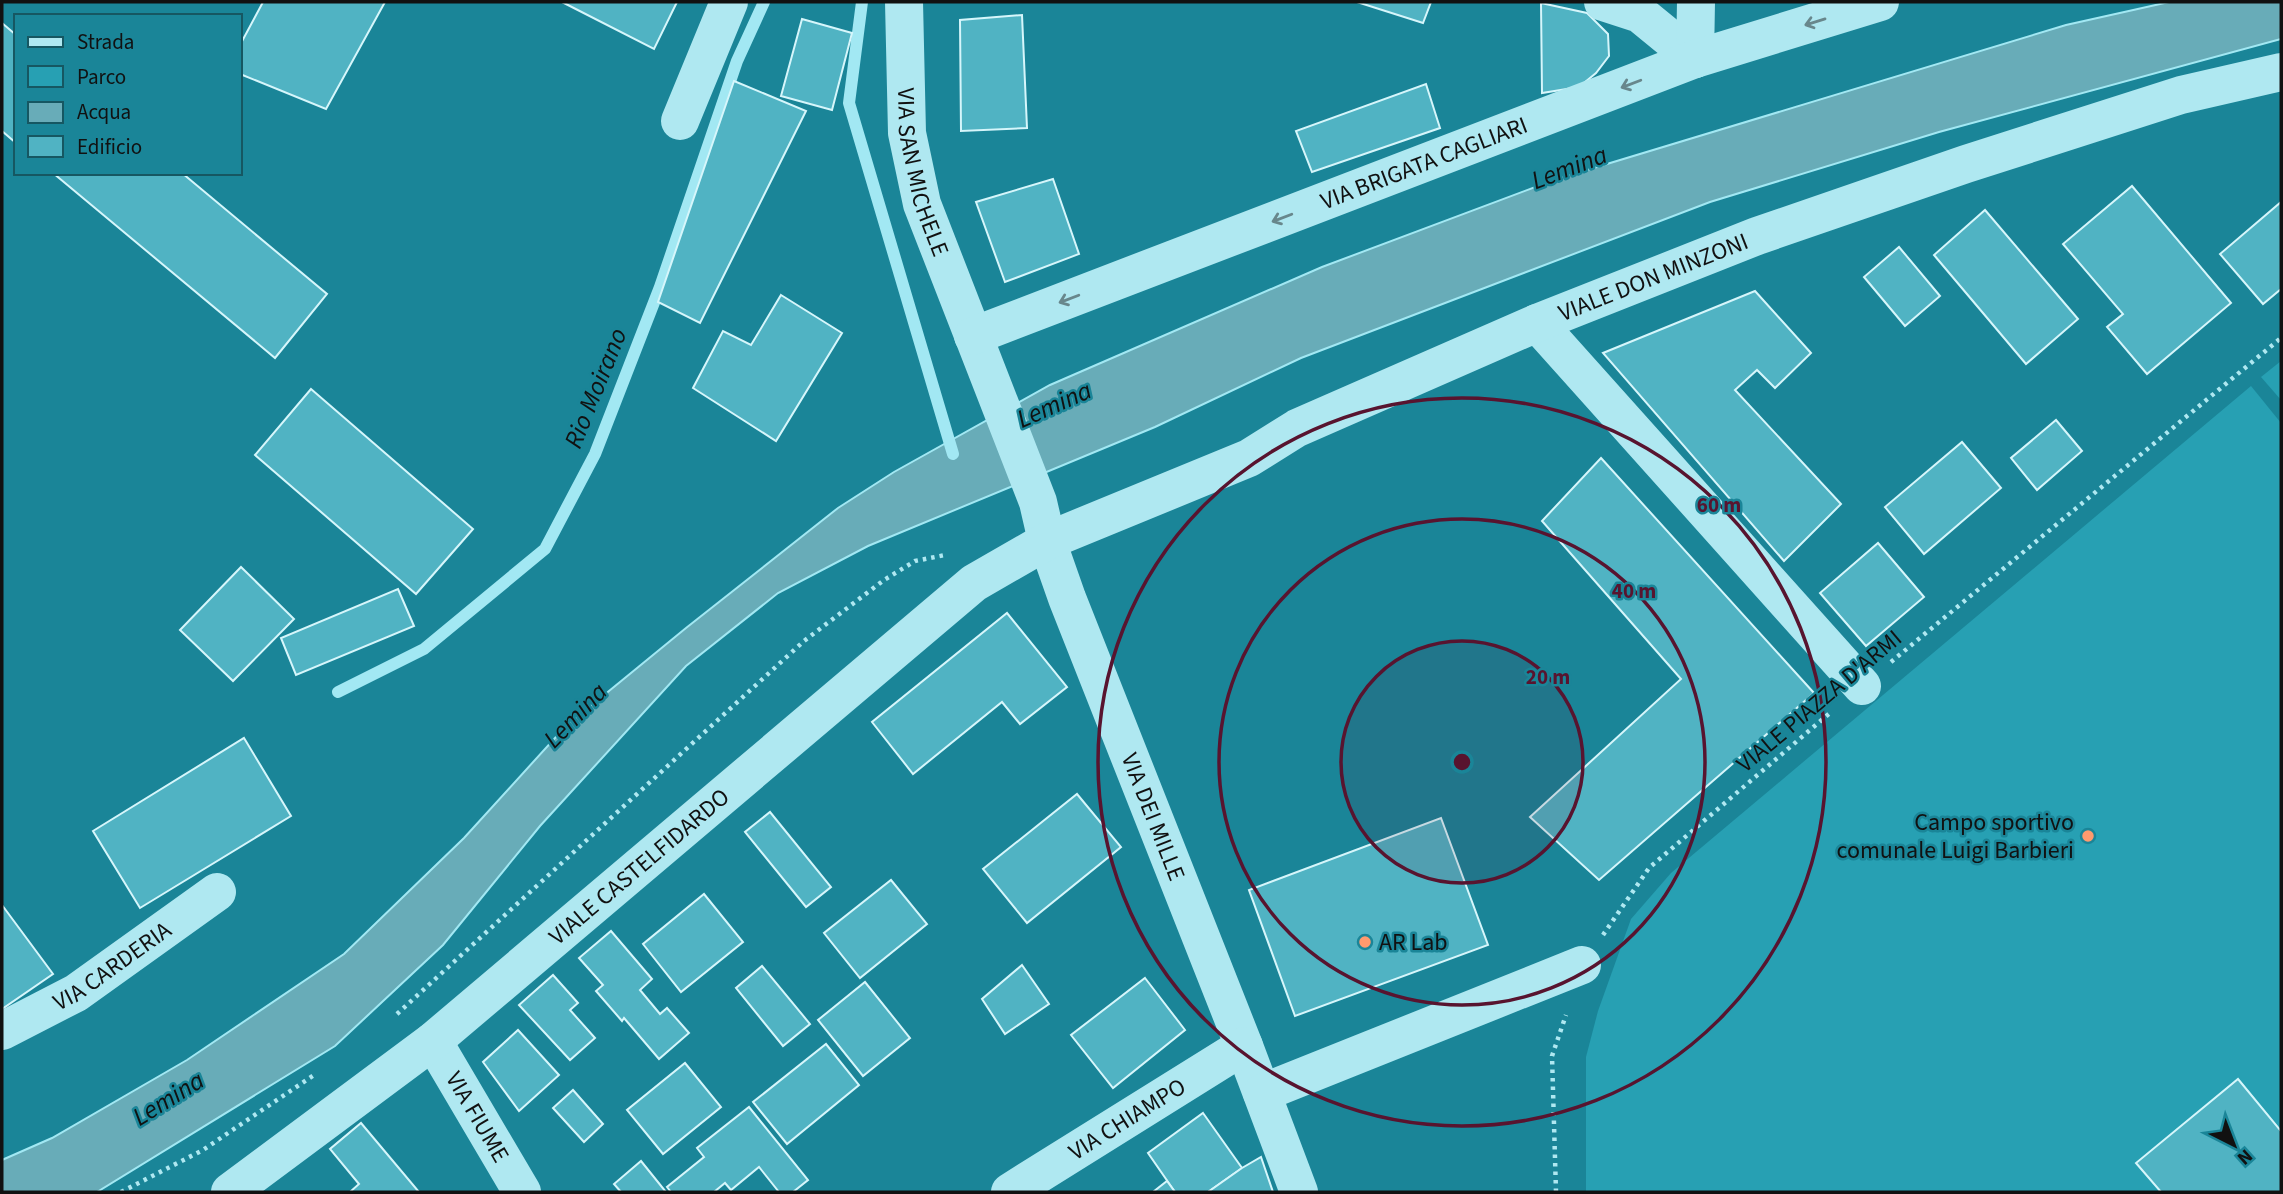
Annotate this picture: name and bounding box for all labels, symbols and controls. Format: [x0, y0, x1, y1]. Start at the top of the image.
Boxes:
legend [14, 14, 242, 175]
one-way arrow [1804, 16, 1826, 29]
text: Strada [77, 27, 134, 57]
text: Parco [77, 62, 126, 92]
one-way arrow [1621, 78, 1643, 91]
street label: VIA SAN MICHELE [888, 87, 958, 262]
text: Acqua [77, 97, 131, 127]
street label: VIA BRIGATA CAGLIARI [1316, 108, 1533, 219]
text: Edificio [77, 132, 142, 162]
water label: Lemina [1526, 136, 1613, 199]
one-way arrow [1271, 212, 1293, 225]
street label: VIALE DON MINZONI [1553, 224, 1754, 331]
one-way arrow [1059, 294, 1081, 306]
water label: Rio Moirano [555, 323, 636, 454]
water label: Lemina [1011, 372, 1098, 437]
text: 60 m [1697, 490, 1741, 520]
text: 40 m [1612, 576, 1656, 606]
street label: VIALE PIAZZA D'ARMI [1729, 622, 1910, 781]
text: 20 m [1526, 662, 1570, 692]
water label: Lemina [535, 674, 616, 756]
street label: VIA DEI MILLE [1112, 748, 1194, 886]
centre of rings [1450, 750, 1474, 774]
street label: VIALE CASTELFIDARDO [541, 780, 737, 954]
place label: Campo sportivo comunale Luigi Barbieri [1837, 805, 2074, 868]
marker: Campo sportivo comunale Luigi Barbieri [2080, 828, 2096, 844]
street label: VIA CARDERIA [47, 913, 179, 1020]
place label: AR Lab [1379, 925, 1448, 960]
marker: AR Lab [1357, 934, 1373, 950]
water label: Lemina [125, 1062, 211, 1135]
street label: VIA FIUME [437, 1065, 518, 1169]
street label: VIA CHIAMPO [1062, 1070, 1193, 1169]
north arrow [2199, 1110, 2269, 1180]
text: N [2231, 1142, 2258, 1171]

